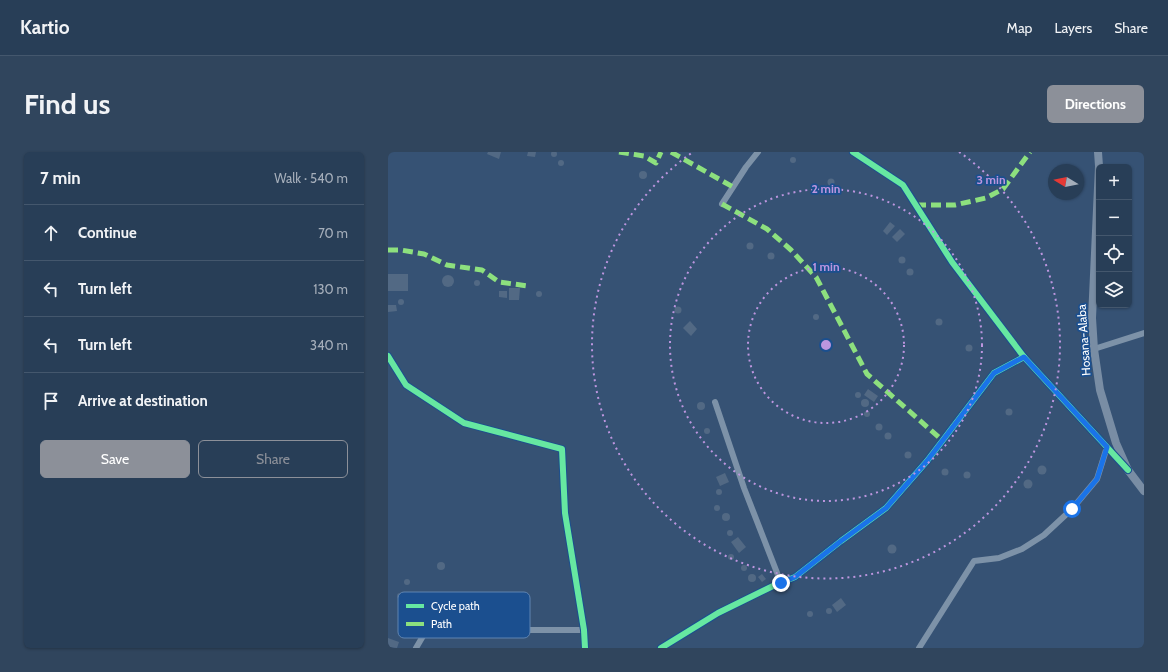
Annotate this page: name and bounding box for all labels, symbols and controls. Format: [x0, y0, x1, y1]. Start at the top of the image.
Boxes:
text: Kartio [20, 16, 69, 39]
text: Map [1007, 19, 1032, 37]
text: Layers [1054, 19, 1092, 37]
text: Share [1114, 19, 1148, 37]
button: Directions [1047, 85, 1144, 123]
text: Find us [24, 87, 110, 121]
north arrow [1048, 164, 1084, 200]
map controls [1096, 164, 1132, 308]
button: + [1096, 164, 1132, 200]
text: 7 min [40, 168, 81, 188]
text: Walk · 540 m [274, 170, 348, 186]
text: 3 min [976, 172, 1006, 187]
text: 2 min [812, 181, 840, 196]
button: − [1096, 200, 1132, 236]
icon: ahead [40, 222, 62, 244]
text: Continue [78, 224, 137, 242]
text: 70 m [318, 225, 348, 241]
button: locate [1096, 236, 1132, 272]
text: 1 min [812, 259, 840, 274]
button: layers [1096, 272, 1132, 308]
icon: left [40, 278, 62, 300]
text: Turn left [78, 280, 132, 298]
text: 130 m [313, 281, 348, 297]
street label: Hosana-Alaba [1074, 304, 1093, 376]
icon: left [40, 334, 62, 356]
text: Turn left [78, 336, 132, 354]
text: 340 m [310, 337, 348, 353]
centre of rings [819, 338, 833, 352]
icon: arrive [40, 390, 62, 412]
text: Arrive at destination [78, 392, 208, 410]
button: Save [40, 440, 190, 478]
button: Share [198, 440, 348, 478]
route start [1063, 500, 1081, 518]
route end [772, 574, 790, 592]
legend [398, 592, 530, 638]
text: Cycle path [431, 599, 480, 613]
text: Path [431, 617, 452, 631]

